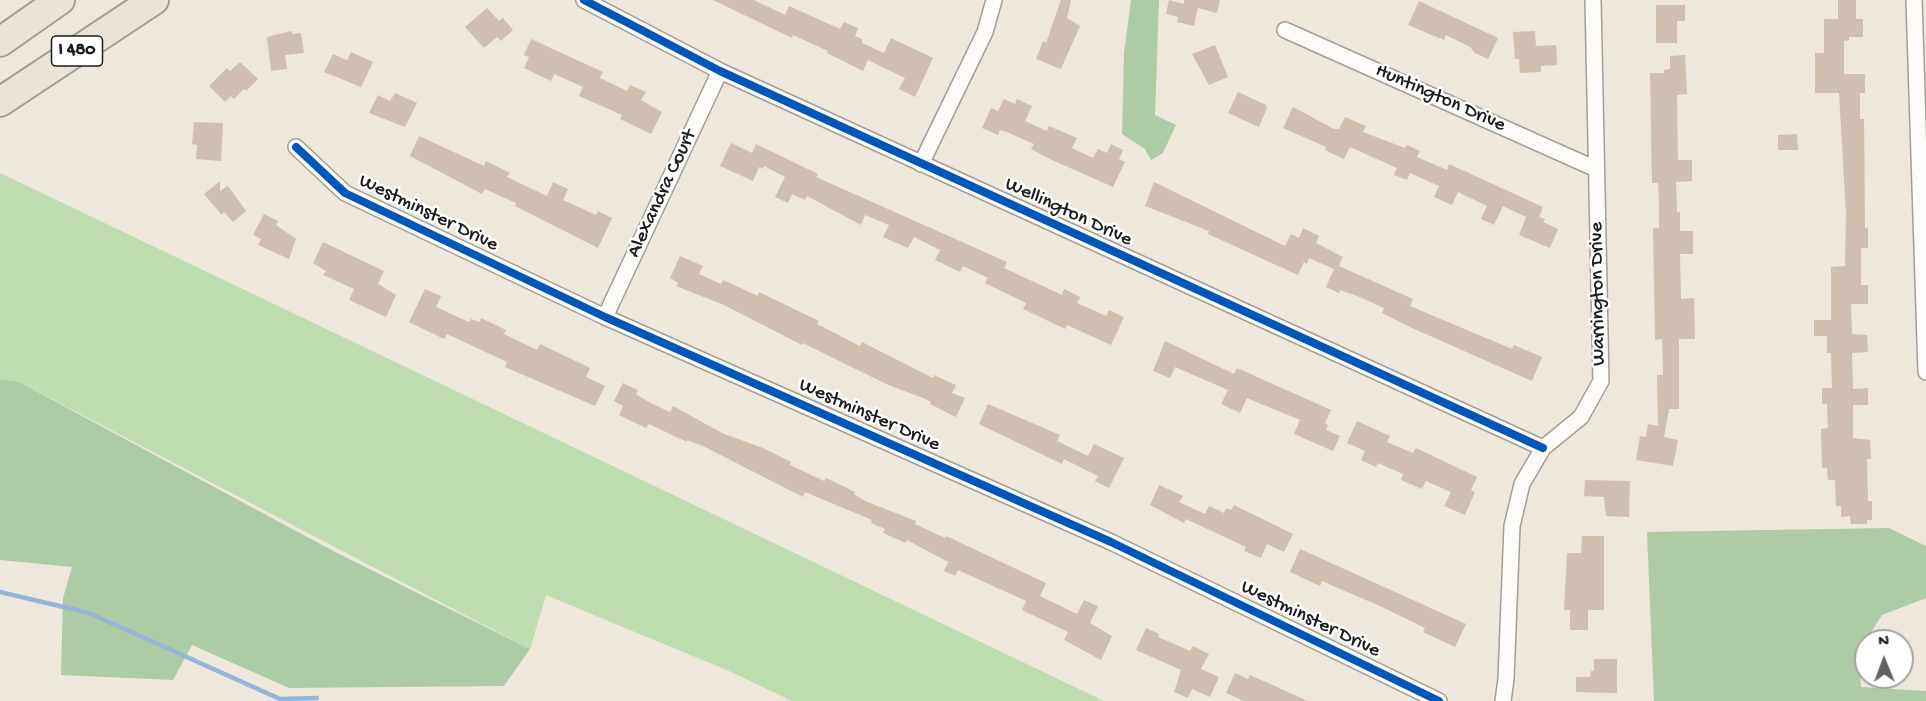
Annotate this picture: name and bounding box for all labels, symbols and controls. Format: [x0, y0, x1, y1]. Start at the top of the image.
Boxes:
road number: I 480 [52, 36, 103, 66]
street label: Huntington Drive [1371, 60, 1509, 138]
street label: Alexandra Court [623, 126, 703, 262]
street label: Westminster Drive [354, 170, 502, 258]
street label: Wellington Drive [1001, 173, 1135, 253]
street label: Warrington Drive [1586, 222, 1612, 366]
street label: Westminster Drive [795, 374, 943, 458]
street label: Westminster Drive [1236, 576, 1384, 664]
north arrow [1854, 629, 1914, 689]
text: N [1878, 633, 1889, 652]

